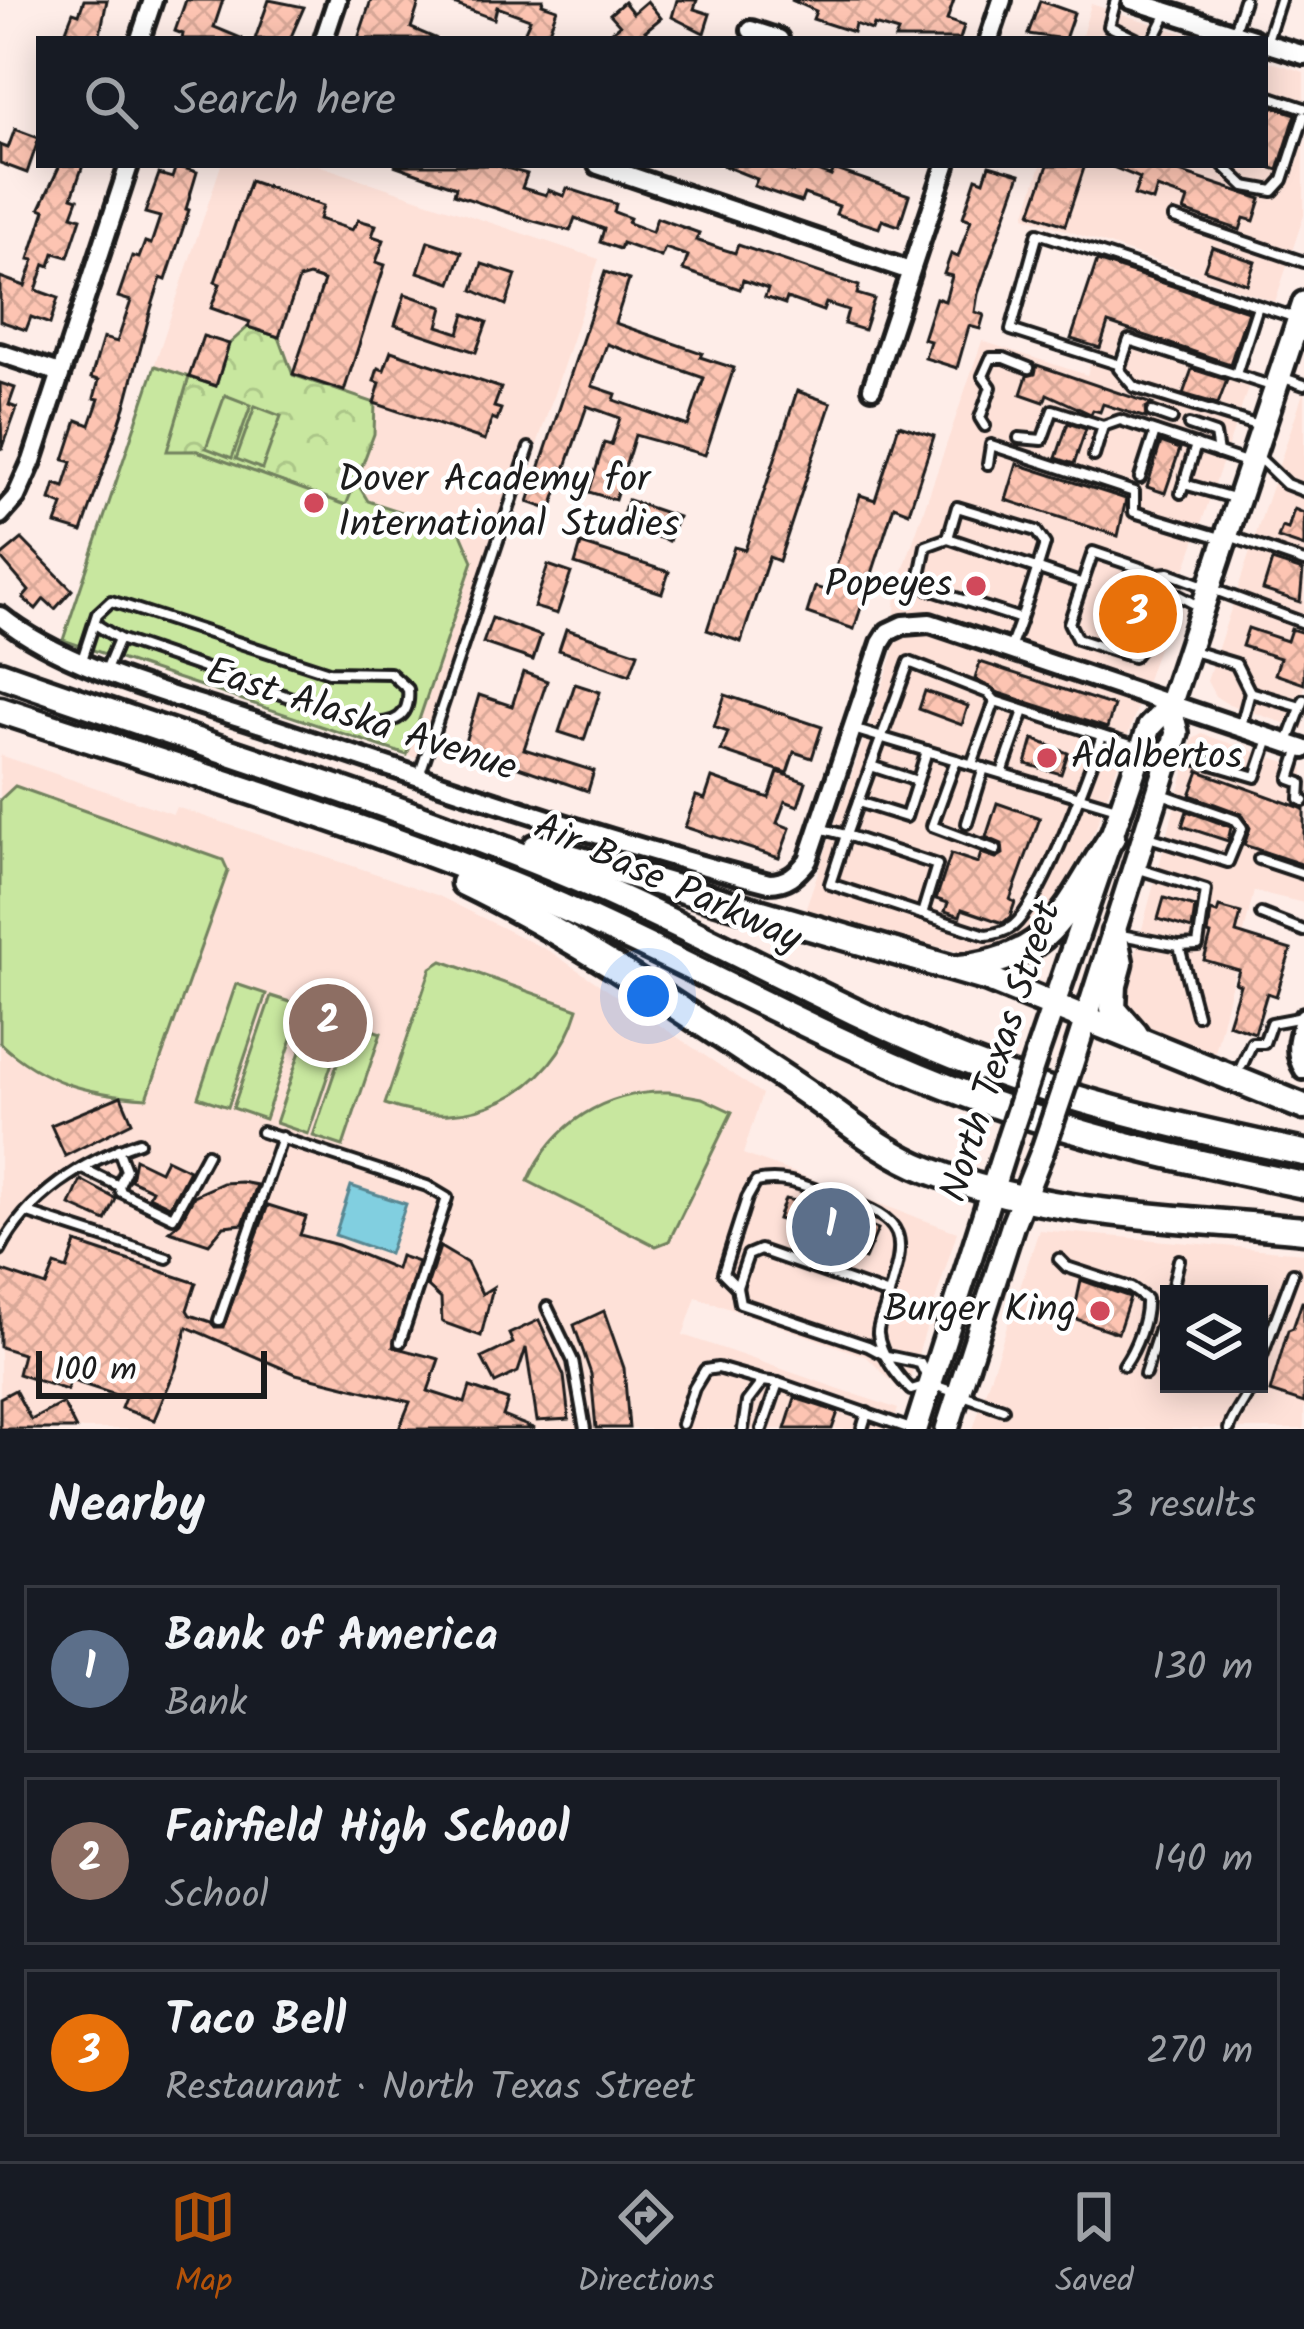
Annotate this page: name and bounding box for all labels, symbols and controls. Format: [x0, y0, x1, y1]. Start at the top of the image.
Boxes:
search box [36, 36, 1268, 168]
text: Search here [174, 66, 396, 138]
icon: search [78, 69, 144, 135]
place label: Dover Academy for International Studies [338, 450, 680, 557]
marker: Dover Academy for International Studies [301, 490, 327, 516]
place label: Popeyes [825, 555, 952, 617]
pin: 3 [1099, 569, 1177, 659]
marker: Popeyes [963, 573, 989, 599]
street label: East Alaska Avenue [198, 642, 524, 800]
place label: Adalbertos [1071, 727, 1243, 789]
marker: Adalbertos [1034, 745, 1060, 771]
street label: Air Base Parkway [523, 797, 812, 971]
street label: North Texas Street [924, 893, 1080, 1210]
your location [618, 966, 678, 1026]
pin: 2 [289, 978, 367, 1068]
pin: 1 [792, 1182, 870, 1272]
place label: Burger King [883, 1280, 1076, 1342]
map controls [1160, 1285, 1268, 1393]
button: layers [1160, 1285, 1268, 1393]
marker: Burger King [1087, 1298, 1113, 1324]
scale bar [36, 1345, 267, 1398]
text: 100 m [54, 1345, 137, 1398]
text: Nearby [48, 1467, 205, 1548]
text: 3 results [1111, 1476, 1256, 1538]
text: Bank of America [165, 1602, 498, 1674]
text: 1 [84, 1638, 96, 1700]
text: 130 m [1152, 1638, 1253, 1700]
text: Bank [165, 1674, 247, 1736]
text: Fairfield High School [165, 1794, 570, 1866]
text: 2 [79, 1830, 101, 1892]
text: 140 m [1153, 1830, 1253, 1892]
text: School [165, 1866, 269, 1928]
text: Taco Bell [165, 1986, 346, 2058]
text: 3 [79, 2022, 101, 2084]
text: 270 m [1146, 2022, 1253, 2084]
text: Restaurant · North Texas Street [165, 2058, 695, 2120]
tab: Map [170, 2184, 236, 2309]
tab: Directions [577, 2184, 714, 2309]
tab: Saved [1055, 2184, 1134, 2309]

